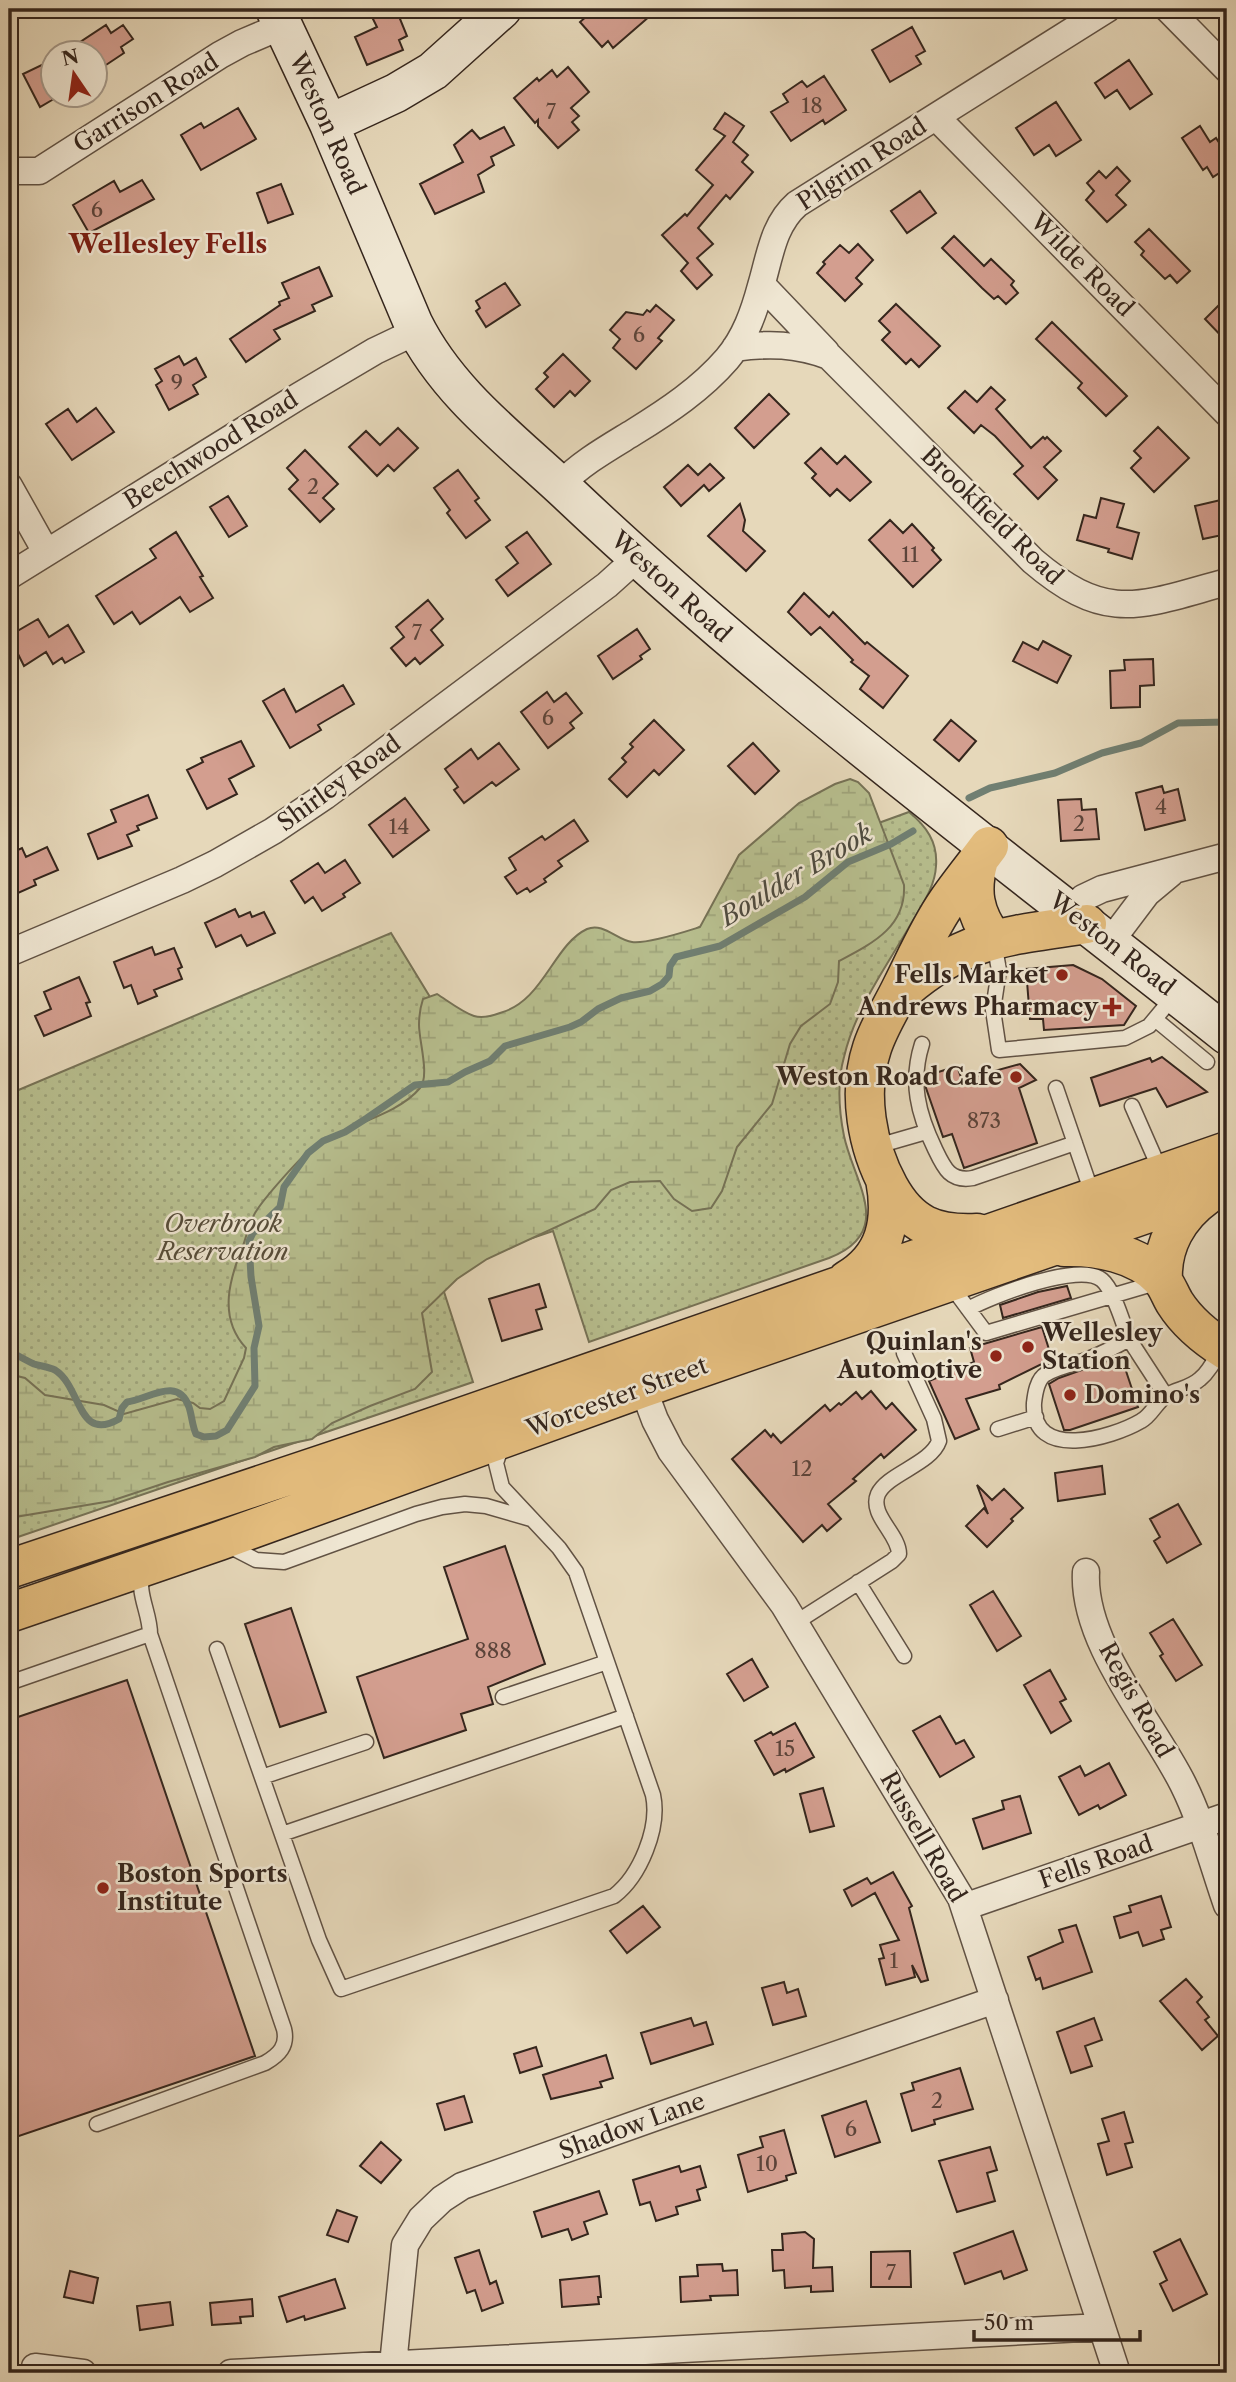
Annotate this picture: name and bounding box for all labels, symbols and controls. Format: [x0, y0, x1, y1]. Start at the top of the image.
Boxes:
north arrow [38, 38, 108, 108]
text: N [60, 45, 81, 71]
street label: Garrison Road [68, 46, 224, 159]
street label: Weston Road [283, 48, 372, 199]
house number: 18 [801, 93, 823, 118]
house number: 7 [546, 99, 557, 124]
street label: Pilgrim Road [792, 111, 932, 216]
house number: 6 [91, 197, 103, 222]
street label: Wilde Road [1024, 206, 1140, 323]
district label: Wellesley Fells [68, 228, 267, 260]
house number: 6 [633, 322, 645, 347]
house number: 9 [171, 370, 183, 395]
street label: Beechwood Road [118, 384, 303, 515]
street label: Brookfield Road [915, 441, 1070, 591]
house number: 2 [307, 474, 319, 499]
street label: Weston Road [604, 524, 738, 648]
house number: 11 [901, 542, 919, 567]
house number: 7 [412, 620, 423, 645]
house number: 6 [542, 705, 554, 730]
street label: Shirley Road [271, 728, 406, 837]
house number: 4 [1155, 794, 1167, 819]
house number: 2 [1073, 811, 1085, 836]
house number: 14 [389, 814, 409, 839]
water label: Boulder Brook [712, 817, 879, 934]
street label: Weston Road [1043, 885, 1181, 1002]
place label: Fells Market [894, 960, 1048, 989]
marker: Fells Market [1054, 967, 1070, 983]
place label: Andrews Pharmacy [856, 992, 1099, 1021]
marker: Andrews Pharmacy [1104, 999, 1120, 1015]
place label: Weston Road Cafe [775, 1062, 1002, 1091]
marker: Weston Road Cafe [1008, 1069, 1024, 1085]
house number: 873 [967, 1108, 1001, 1133]
park label: Overbrook Reservation [155, 1209, 289, 1266]
place label: Wellesley Station [1041, 1318, 1164, 1375]
place label: Quinlan's Automotive [836, 1327, 982, 1384]
marker: Wellesley Station [1020, 1339, 1036, 1355]
marker: Quinlan's Automotive [988, 1348, 1004, 1364]
street label: Worcester Street [521, 1350, 712, 1443]
place label: Domino's [1084, 1380, 1200, 1409]
marker: Domino's [1062, 1387, 1078, 1403]
house number: 12 [792, 1456, 812, 1481]
street label: Regis Road [1093, 1637, 1180, 1763]
house number: 888 [474, 1638, 512, 1663]
house number: 15 [775, 1736, 795, 1761]
street label: Russell Road [874, 1766, 973, 1908]
street label: Fells Road [1035, 1828, 1157, 1895]
place label: Boston Sports Institute [117, 1859, 288, 1916]
marker: Boston Sports Institute [95, 1880, 111, 1896]
house number: 1 [890, 1948, 899, 1973]
street label: Shadow Lane [555, 2086, 709, 2165]
house number: 2 [931, 2088, 943, 2113]
house number: 6 [845, 2116, 857, 2141]
house number: 10 [756, 2151, 778, 2176]
house number: 7 [886, 2260, 897, 2285]
scale bar [974, 2298, 1140, 2342]
text: 50 m [984, 2310, 1034, 2335]

